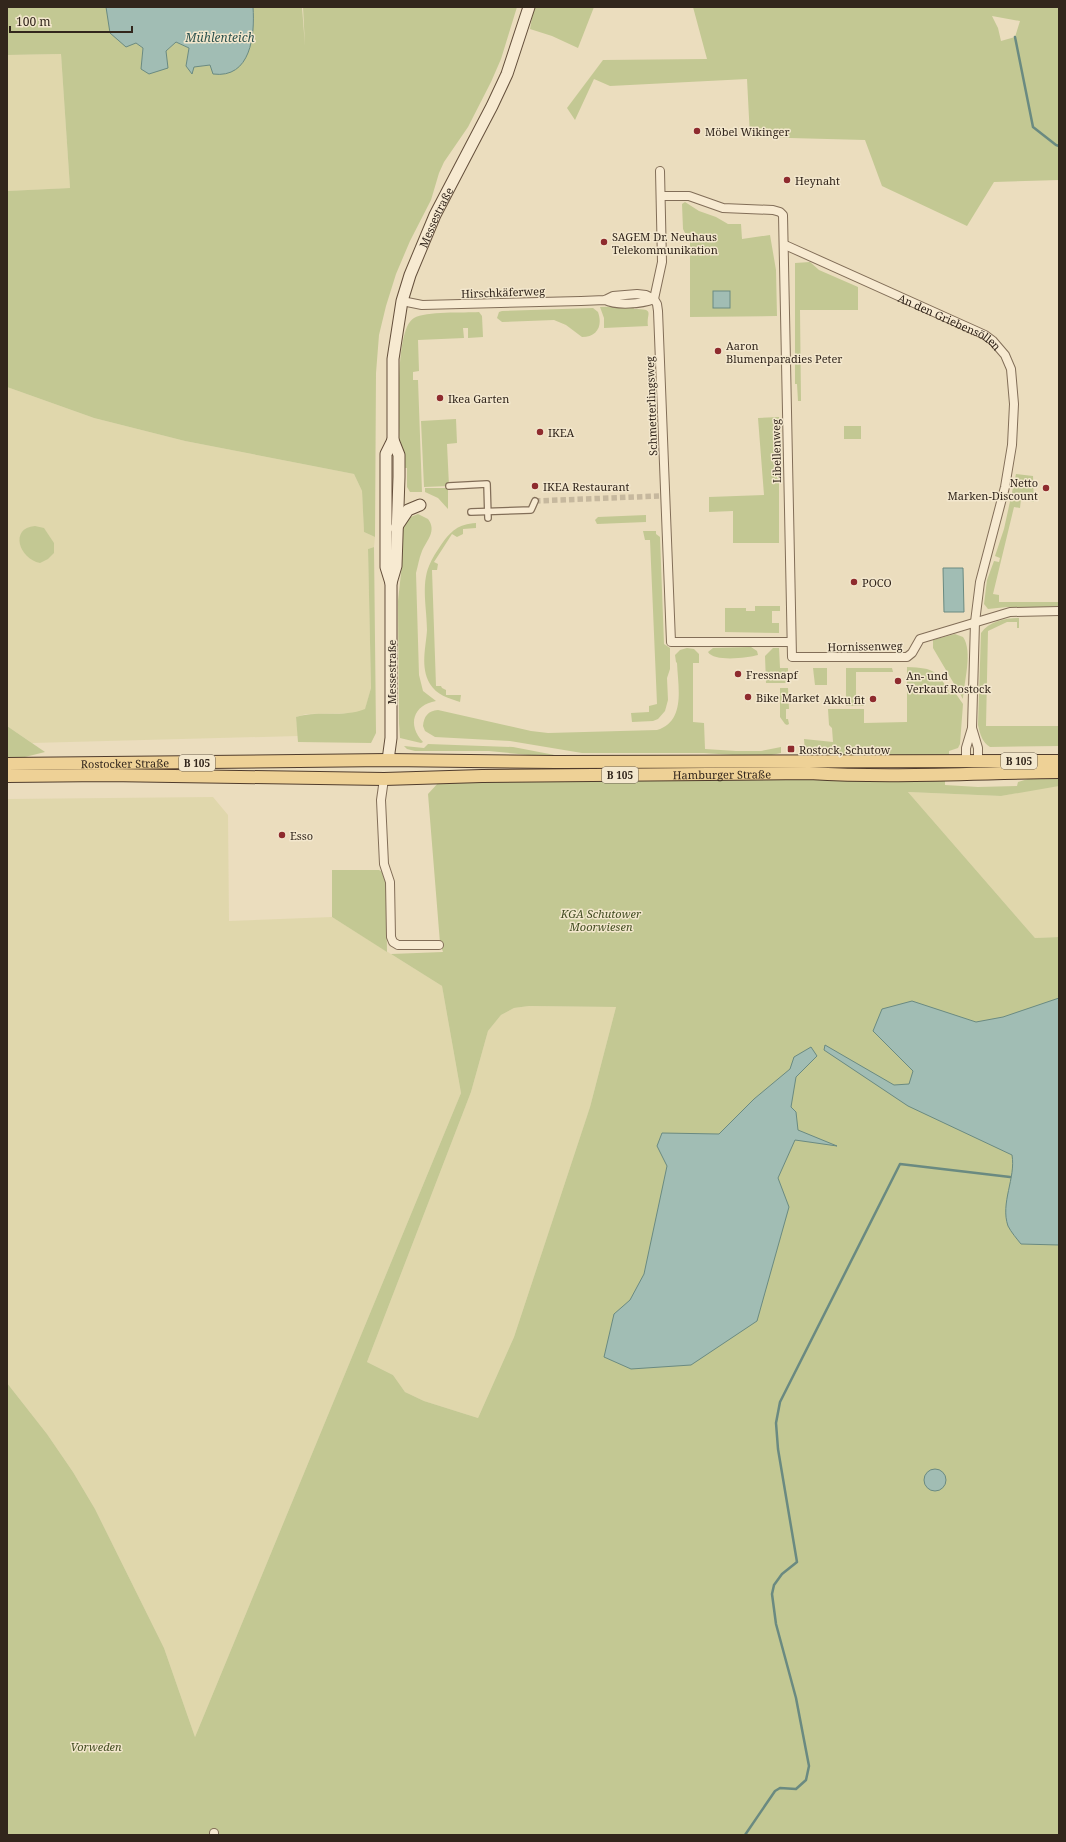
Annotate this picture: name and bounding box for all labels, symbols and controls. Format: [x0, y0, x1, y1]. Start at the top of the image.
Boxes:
scale bar [10, 8, 132, 34]
text: 100 m [16, 13, 51, 30]
water label: Mühlenteich [184, 29, 255, 46]
place label: Möbel Wikinger [705, 124, 790, 139]
marker: Möbel Wikinger [692, 126, 702, 136]
place label: Heynaht [795, 173, 840, 188]
marker: Heynaht [782, 175, 792, 185]
street label: Messestraße [415, 184, 456, 250]
place label: SAGEM Dr. Neuhaus Telekommunikation [612, 229, 718, 257]
marker: SAGEM Dr. Neuhaus Telekommunikation [599, 237, 609, 247]
street label: Hirschkäferweg [461, 283, 545, 301]
street label: An den Griebensöllen [896, 289, 1005, 353]
place label: Aaron Blumenparadies Peter [726, 338, 843, 366]
marker: Aaron Blumenparadies Peter [713, 346, 723, 356]
street label: Schmetterlingsweg [642, 356, 660, 456]
place label: Ikea Garten [448, 391, 509, 406]
marker: Ikea Garten [435, 393, 445, 403]
street label: Libellenweg [768, 419, 784, 483]
place label: IKEA [548, 425, 575, 440]
marker: IKEA [535, 427, 545, 437]
place label: Netto Marken-Discount [948, 475, 1038, 503]
place label: IKEA Restaurant [543, 479, 630, 494]
marker: IKEA Restaurant [530, 481, 540, 491]
marker: Netto Marken-Discount [1041, 483, 1051, 493]
place label: POCO [862, 575, 892, 590]
marker: POCO [849, 577, 859, 587]
street label: Hornissenweg [827, 638, 903, 654]
street label: Messestraße [384, 639, 399, 705]
place label: Fressnapf [746, 667, 799, 682]
place label: An- und Verkauf Rostock [906, 668, 992, 696]
marker: Fressnapf [733, 669, 743, 679]
marker: An- und Verkauf Rostock [893, 676, 903, 686]
place label: Bike Market [756, 690, 819, 705]
marker: Bike Market [743, 692, 753, 702]
place label: Akku fit [823, 692, 865, 707]
marker: Akku fit [868, 694, 878, 704]
place label: Rostock, Schutow [799, 742, 891, 757]
marker: Rostock, Schutow [786, 744, 796, 754]
road number: B 105 [1001, 753, 1037, 769]
street label: Rostocker Straße [81, 755, 169, 771]
road number: B 105 [179, 755, 215, 771]
street label: Hamburger Straße [673, 766, 771, 782]
road number: B 105 [602, 767, 638, 783]
place label: Esso [290, 828, 313, 843]
marker: Esso [277, 830, 287, 840]
park label: KGA Schutower Moorwiesen [560, 906, 642, 934]
park label: Vorweden [70, 1739, 122, 1754]

